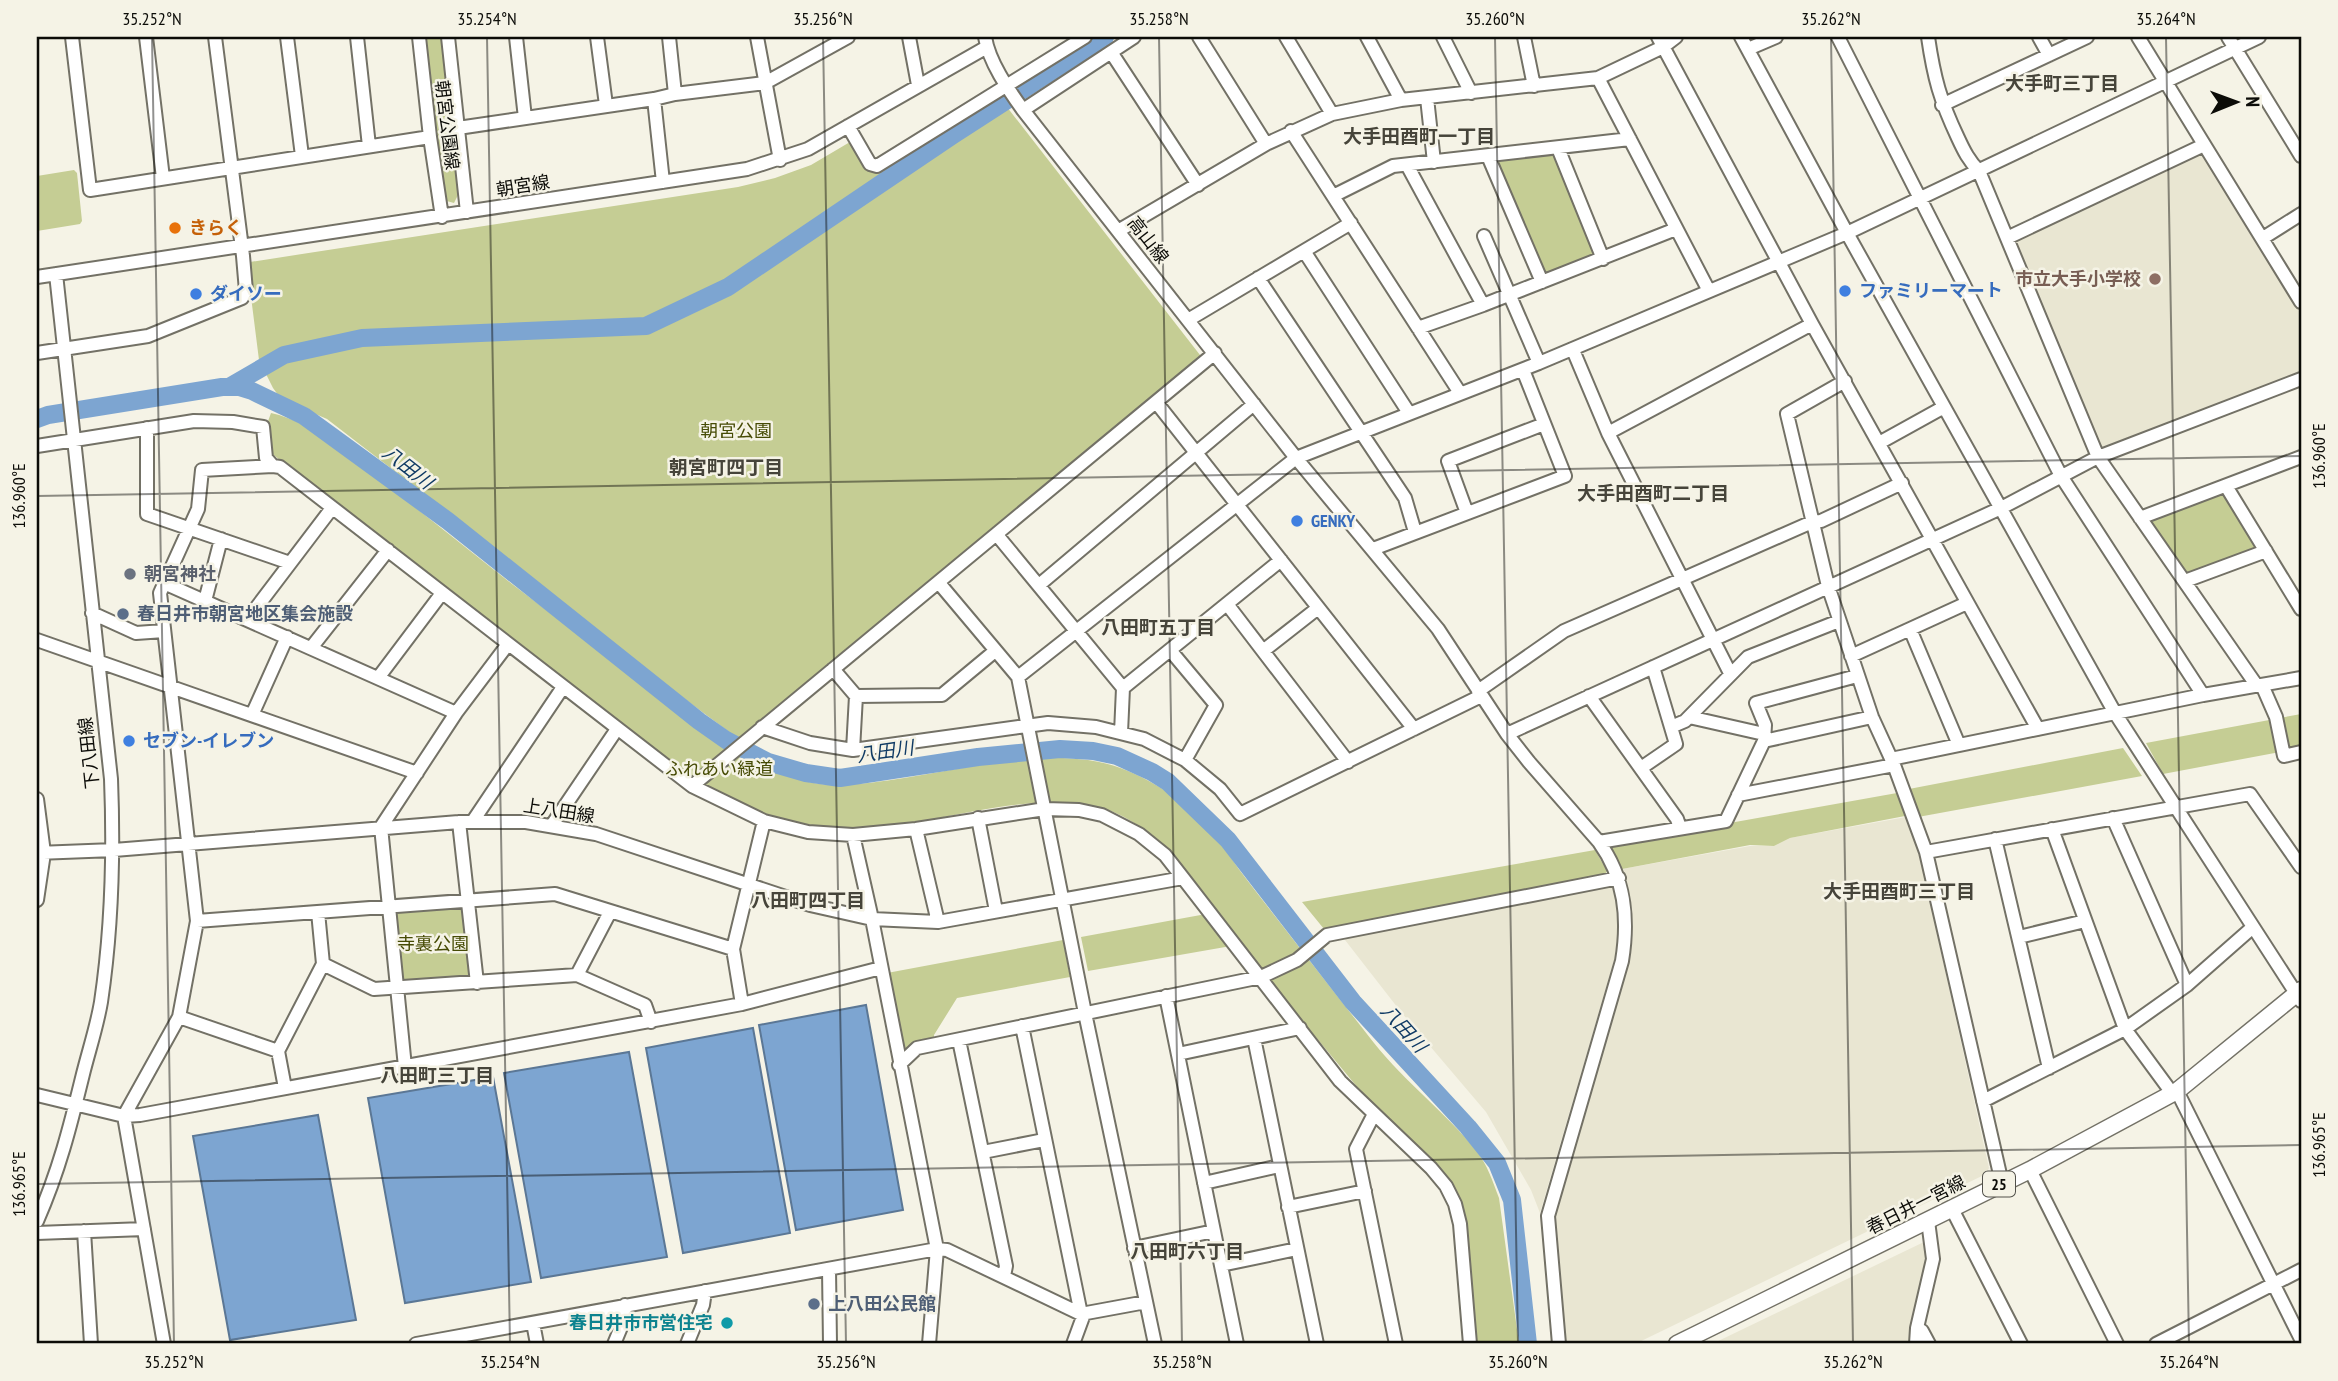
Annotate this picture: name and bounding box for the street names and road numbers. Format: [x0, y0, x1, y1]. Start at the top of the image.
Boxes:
street label: 朝宮公園線 [431, 79, 464, 171]
street label: 朝宮線 [494, 170, 551, 201]
street label: 高山線 [1123, 211, 1174, 268]
street label: 下八田線 [73, 716, 104, 790]
street label: 上八田線 [522, 794, 596, 827]
street label: 春日井一宮線 [1862, 1170, 1969, 1239]
road number: 25 [1983, 1172, 2015, 1196]

